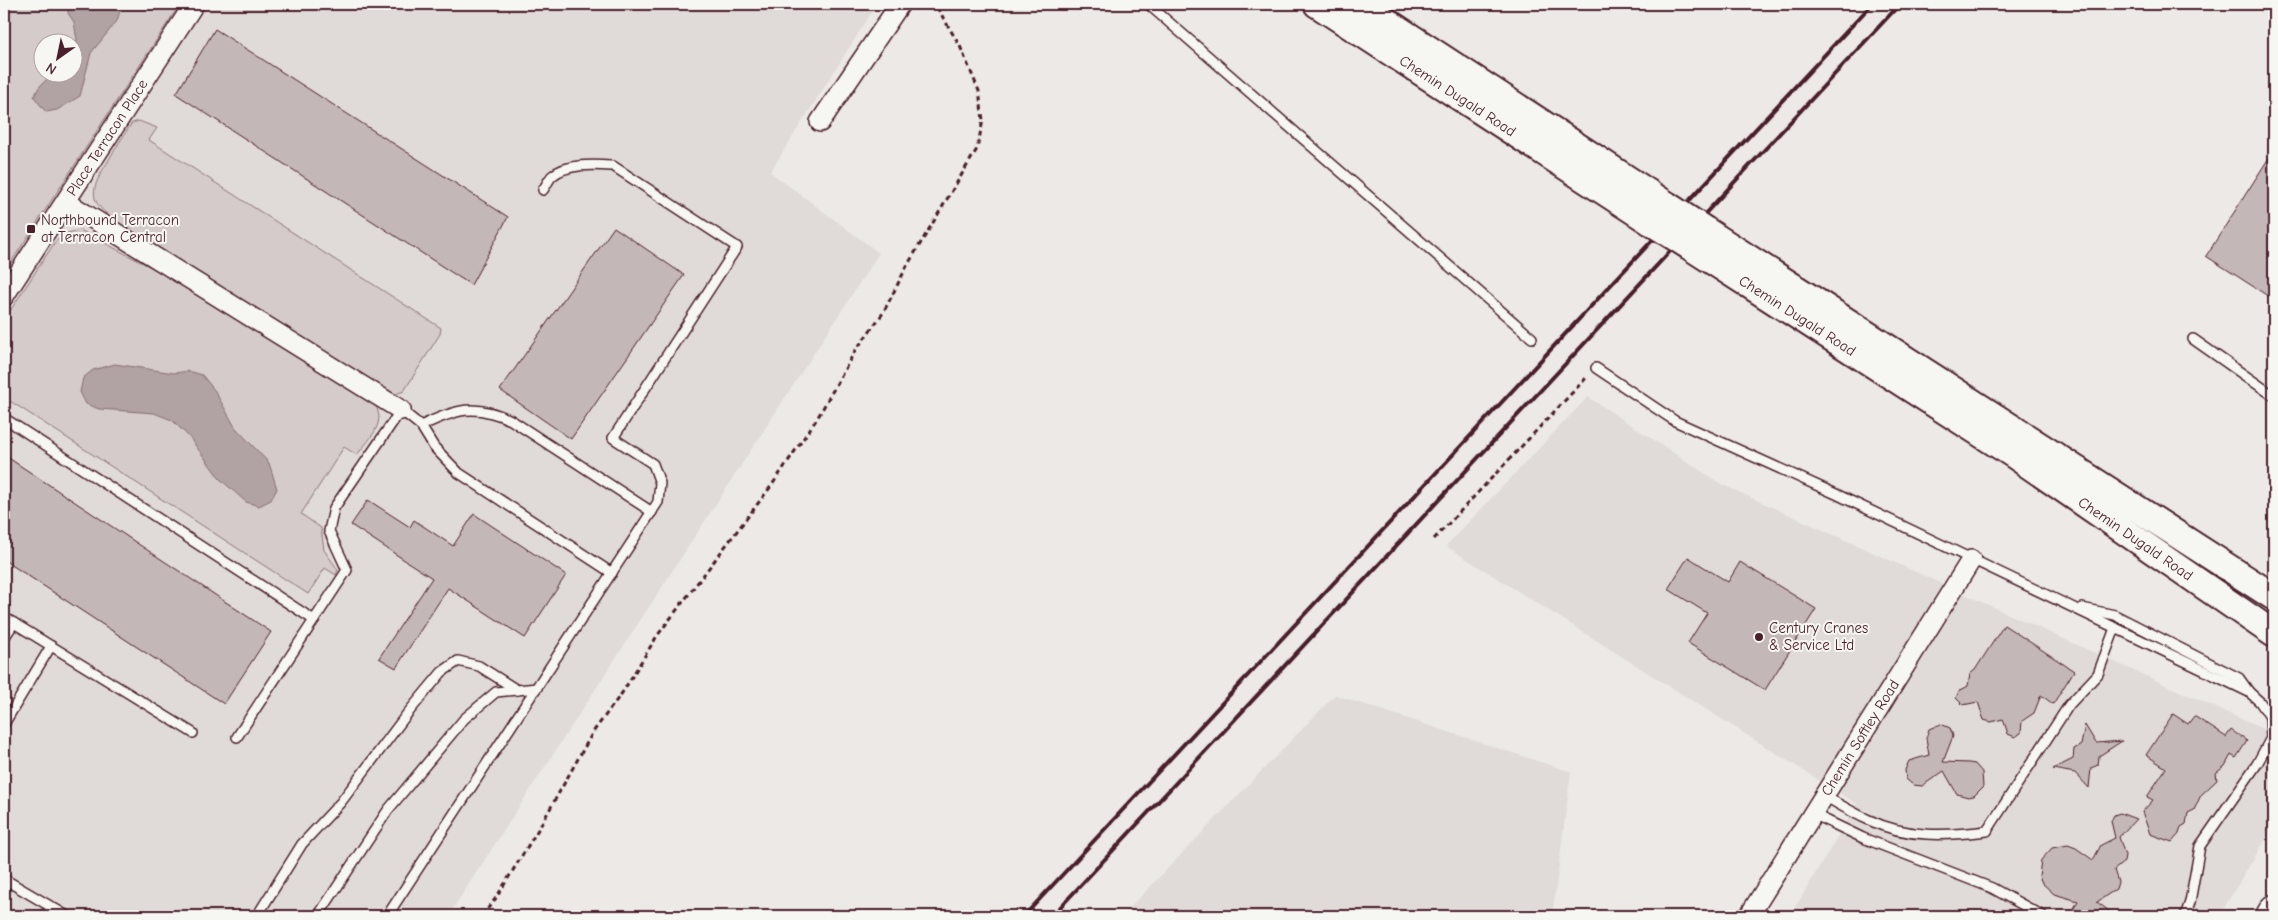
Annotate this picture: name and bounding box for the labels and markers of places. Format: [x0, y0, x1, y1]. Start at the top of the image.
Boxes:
place label: Northbound Terracon at Terracon Central [41, 211, 179, 246]
marker: Northbound Terracon at Terracon Central [25, 223, 37, 235]
place label: Century Cranes & Service Ltd [1769, 619, 1868, 654]
marker: Century Cranes & Service Ltd [1753, 631, 1765, 643]

